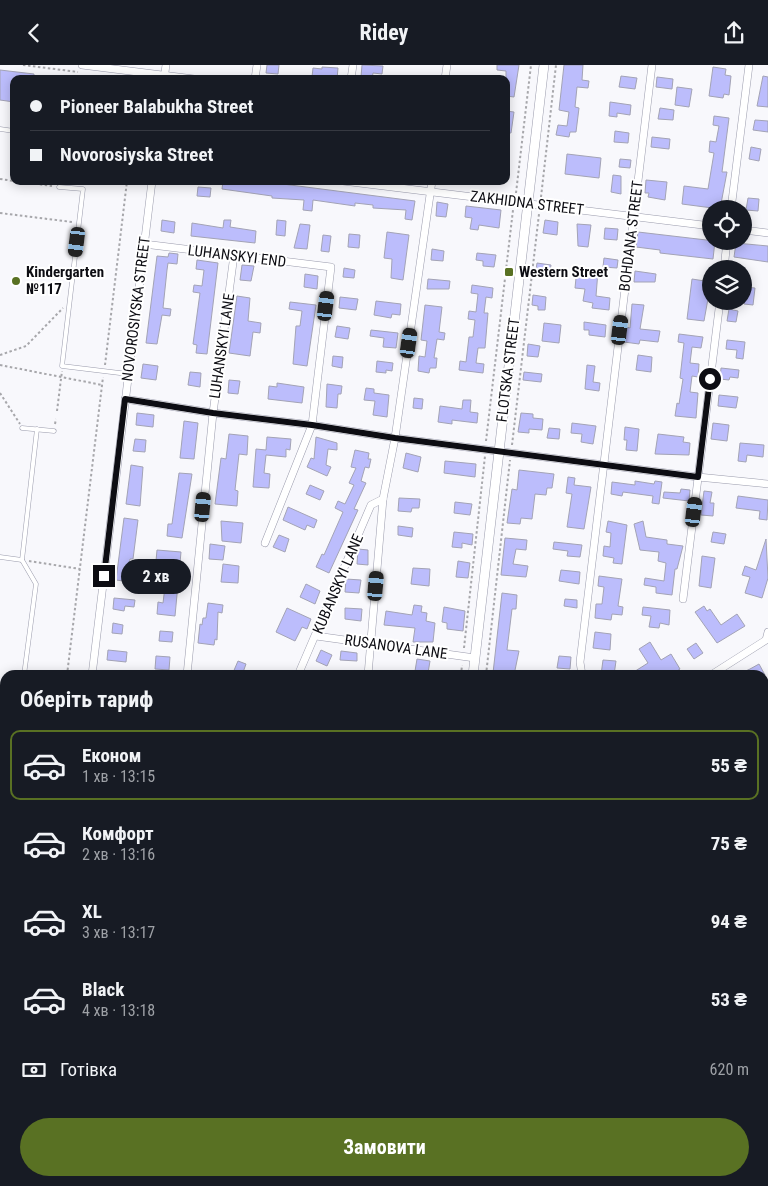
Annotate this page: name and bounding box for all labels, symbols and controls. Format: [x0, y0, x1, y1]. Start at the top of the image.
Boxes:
icon: back [20, 19, 48, 47]
icon: share [720, 19, 748, 47]
text: Ridey [360, 20, 408, 45]
text: Pioneer Balabukha Street [60, 95, 253, 118]
text: Novorosiyska Street [60, 143, 213, 166]
street label: BOHDANA STREET [615, 179, 647, 292]
street label: ZAKHIDNA STREET [469, 187, 585, 219]
map controls [702, 200, 752, 310]
button: locate [702, 200, 752, 250]
car [67, 226, 86, 258]
street label: NOVOROSIYSKA STREET [118, 235, 154, 383]
street label: LUHANSKYI END [187, 241, 287, 271]
button: layers [702, 260, 752, 310]
place label: Kindergarten №117 [26, 263, 104, 298]
place label: Western Street [519, 263, 608, 281]
marker: Western Street [503, 266, 515, 278]
marker: Kindergarten №117 [10, 275, 22, 287]
car [316, 290, 335, 322]
street label: LUHANSKYI LANE [206, 292, 238, 400]
car [610, 314, 629, 346]
street label: FLOTSKA STREET [493, 317, 523, 423]
car [399, 327, 418, 359]
route start [699, 368, 721, 390]
car [194, 491, 211, 523]
car [684, 496, 703, 528]
street label: KUBANSKYI LANE [309, 531, 367, 637]
callout: 2 хв [122, 559, 192, 593]
route end [93, 565, 115, 587]
text: 2 хв [143, 567, 169, 586]
car [367, 570, 384, 602]
street label: RUSANOVA LANE [343, 631, 449, 663]
text: Оберіть тариф [20, 687, 153, 712]
icon: car [22, 743, 67, 788]
text: Економ [82, 744, 141, 767]
text: 55 ₴ [711, 754, 747, 777]
text: 1 хв · 13:15 [82, 767, 155, 786]
icon: car [22, 821, 67, 866]
text: Комфорт [82, 822, 154, 845]
text: 75 ₴ [711, 832, 747, 855]
text: 2 хв · 13:16 [82, 845, 155, 864]
icon: car [22, 899, 67, 944]
text: XL [82, 900, 102, 923]
text: 94 ₴ [711, 910, 747, 933]
text: 3 хв · 13:17 [82, 923, 155, 942]
icon: car [22, 977, 67, 1022]
text: Black [82, 978, 124, 1001]
text: 53 ₴ [711, 988, 747, 1011]
text: 4 хв · 13:18 [82, 1001, 155, 1020]
icon: cash [20, 1056, 48, 1084]
text: Готівка [60, 1058, 117, 1081]
text: 620 m [710, 1060, 749, 1079]
button: Замовити [20, 1118, 749, 1176]

